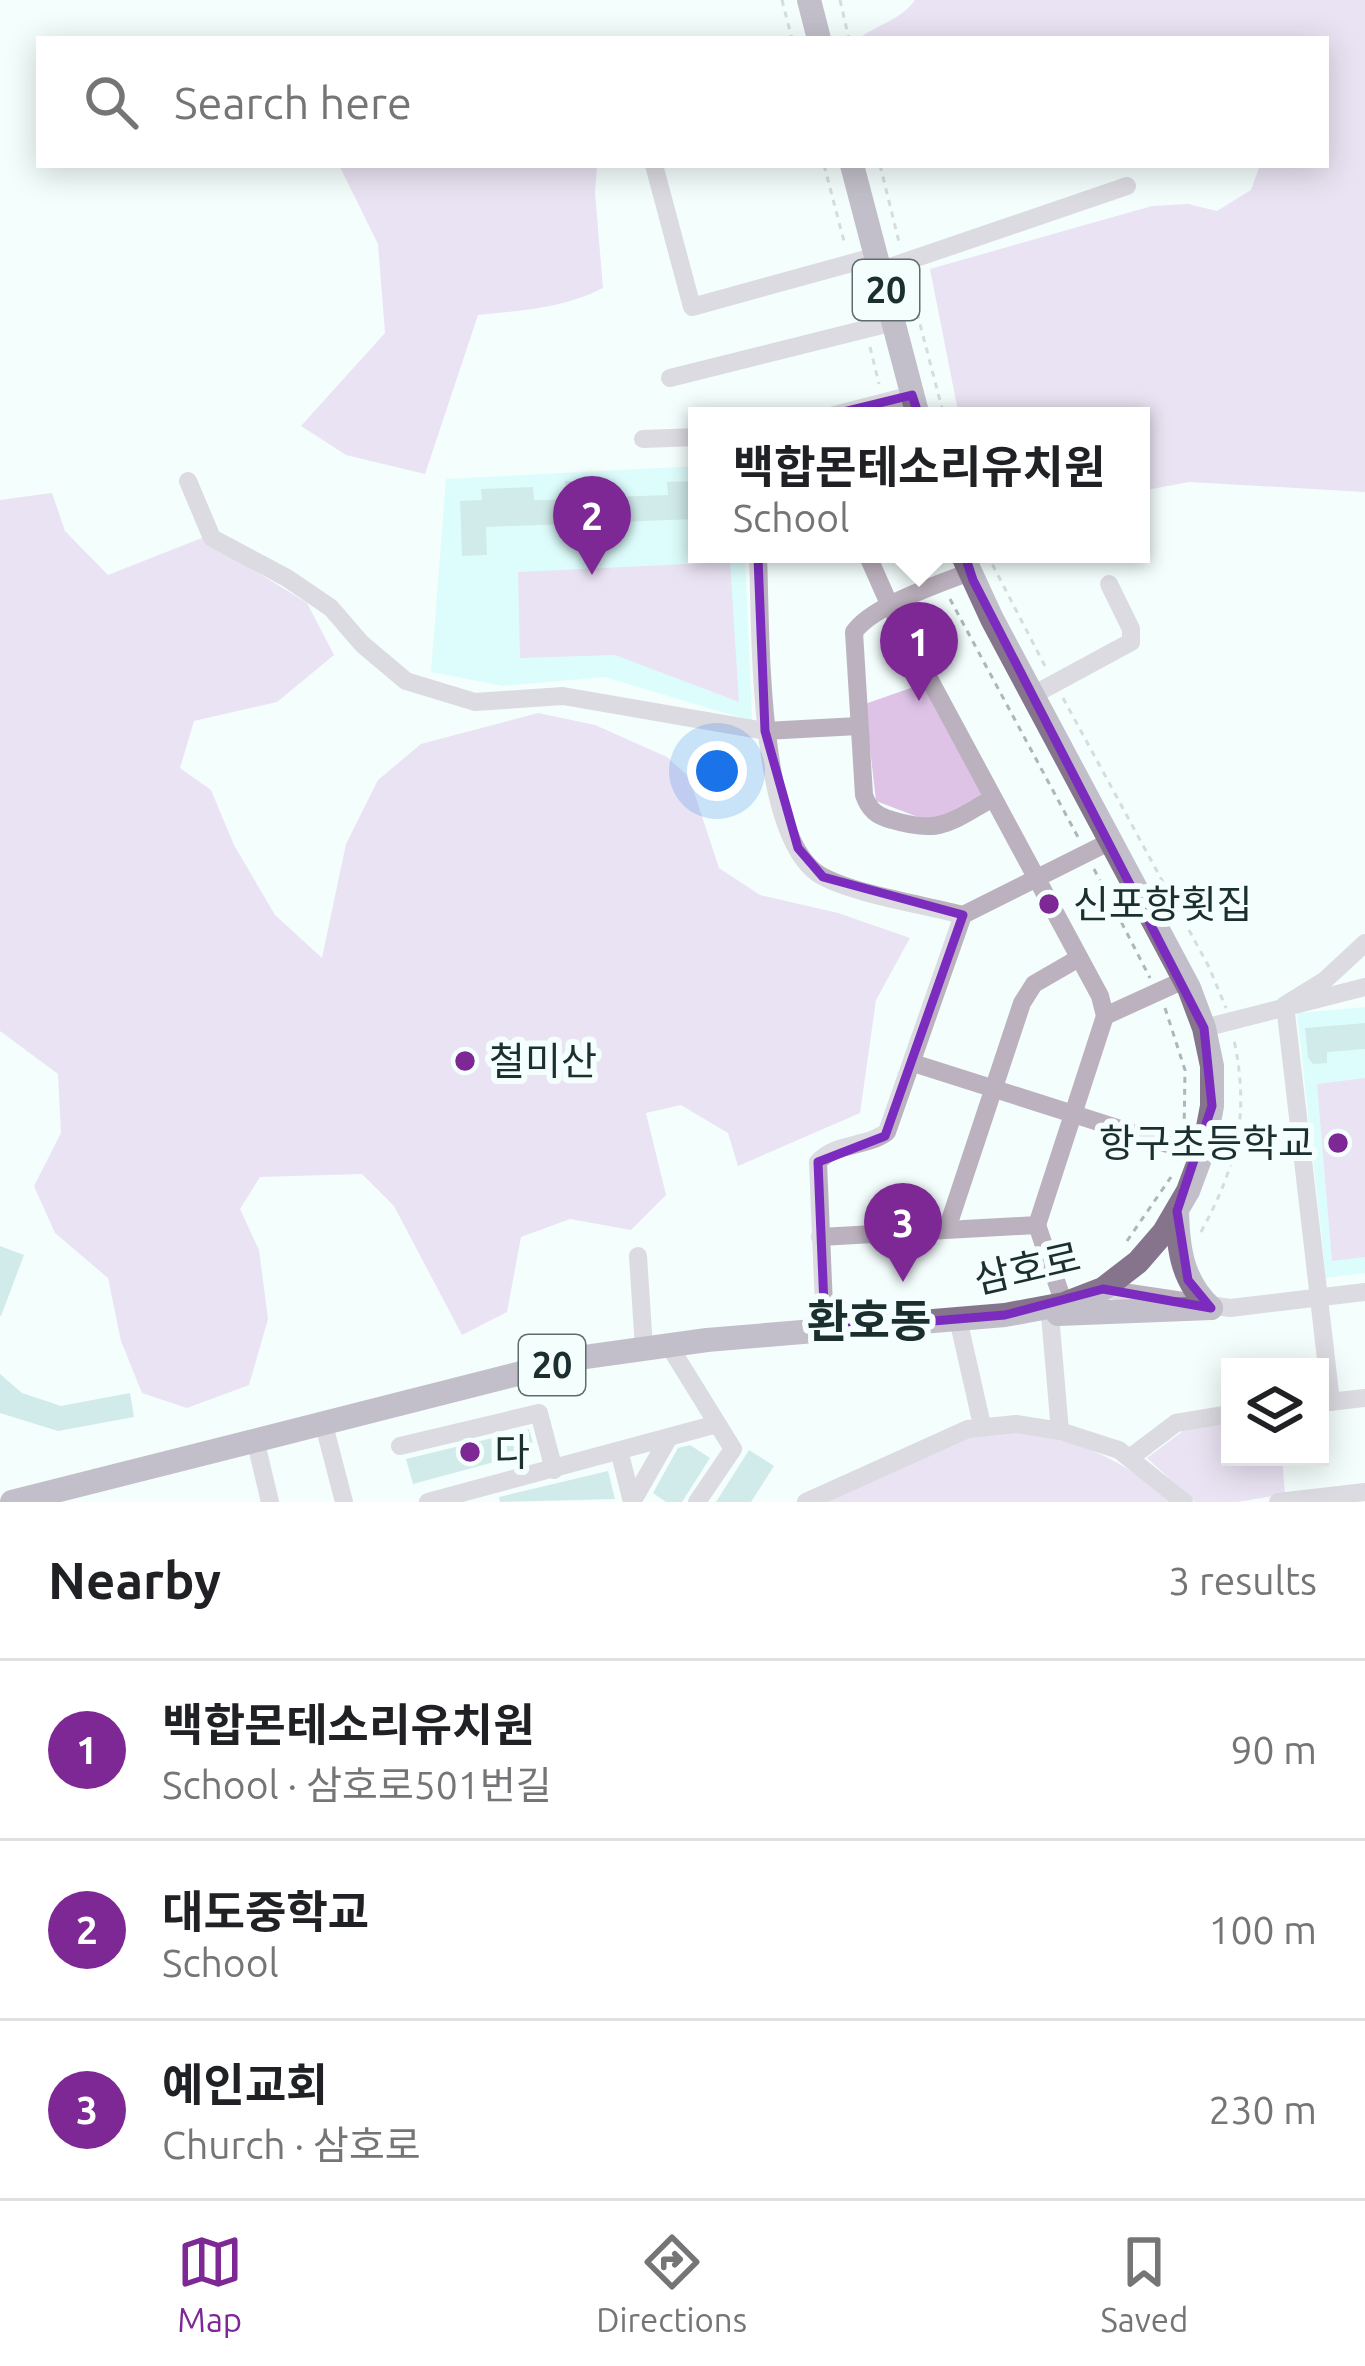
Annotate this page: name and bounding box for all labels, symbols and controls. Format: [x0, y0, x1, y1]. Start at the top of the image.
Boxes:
search box [36, 36, 1329, 168]
icon: search [78, 69, 144, 135]
text: Search here [174, 77, 412, 128]
road number: 20 [853, 260, 919, 320]
popup [688, 407, 1150, 563]
text: 백합몬테소리유치원 [733, 441, 1105, 492]
pin: 2 [553, 476, 631, 575]
text: School [733, 496, 849, 539]
pin: 1 [880, 602, 958, 701]
your location [687, 741, 747, 801]
place label: 신포항횟집 [1073, 882, 1252, 925]
marker: 신포항횟집 [1036, 891, 1062, 917]
place label: 철미산 [489, 1039, 597, 1082]
marker: 철미산 [452, 1048, 478, 1074]
place label: 항구초등학교 [1099, 1121, 1314, 1164]
marker: 항구초등학교 [1325, 1130, 1351, 1156]
pin: 3 [864, 1183, 942, 1282]
street label: 삼호로 [970, 1234, 1084, 1301]
district label: 환호동 [807, 1295, 931, 1346]
road number: 20 [519, 1335, 585, 1395]
map controls [1221, 1358, 1329, 1466]
button: layers [1221, 1358, 1329, 1466]
place label: 다 [494, 1430, 530, 1473]
marker: 다 [457, 1439, 483, 1465]
text: Nearby [48, 1551, 221, 1609]
text: 3 results [1168, 1559, 1317, 1602]
text: 백합몬테소리유치원 [162, 1699, 535, 1750]
text: 1 [76, 1728, 98, 1771]
text: 90 m [1230, 1728, 1317, 1771]
text: School · 삼호로501번길 [162, 1763, 552, 1806]
text: 대도중학교 [162, 1886, 369, 1937]
text: 2 [76, 1908, 98, 1951]
text: 100 m [1208, 1908, 1317, 1951]
text: School [162, 1941, 279, 1984]
text: 예인교회 [162, 2059, 328, 2110]
text: 3 [76, 2088, 98, 2131]
text: 230 m [1208, 2088, 1317, 2131]
text: Church · 삼호로 [162, 2123, 421, 2166]
tab: Map [177, 2229, 243, 2338]
tab: Directions [596, 2229, 747, 2338]
tab: Saved [1100, 2229, 1188, 2338]

